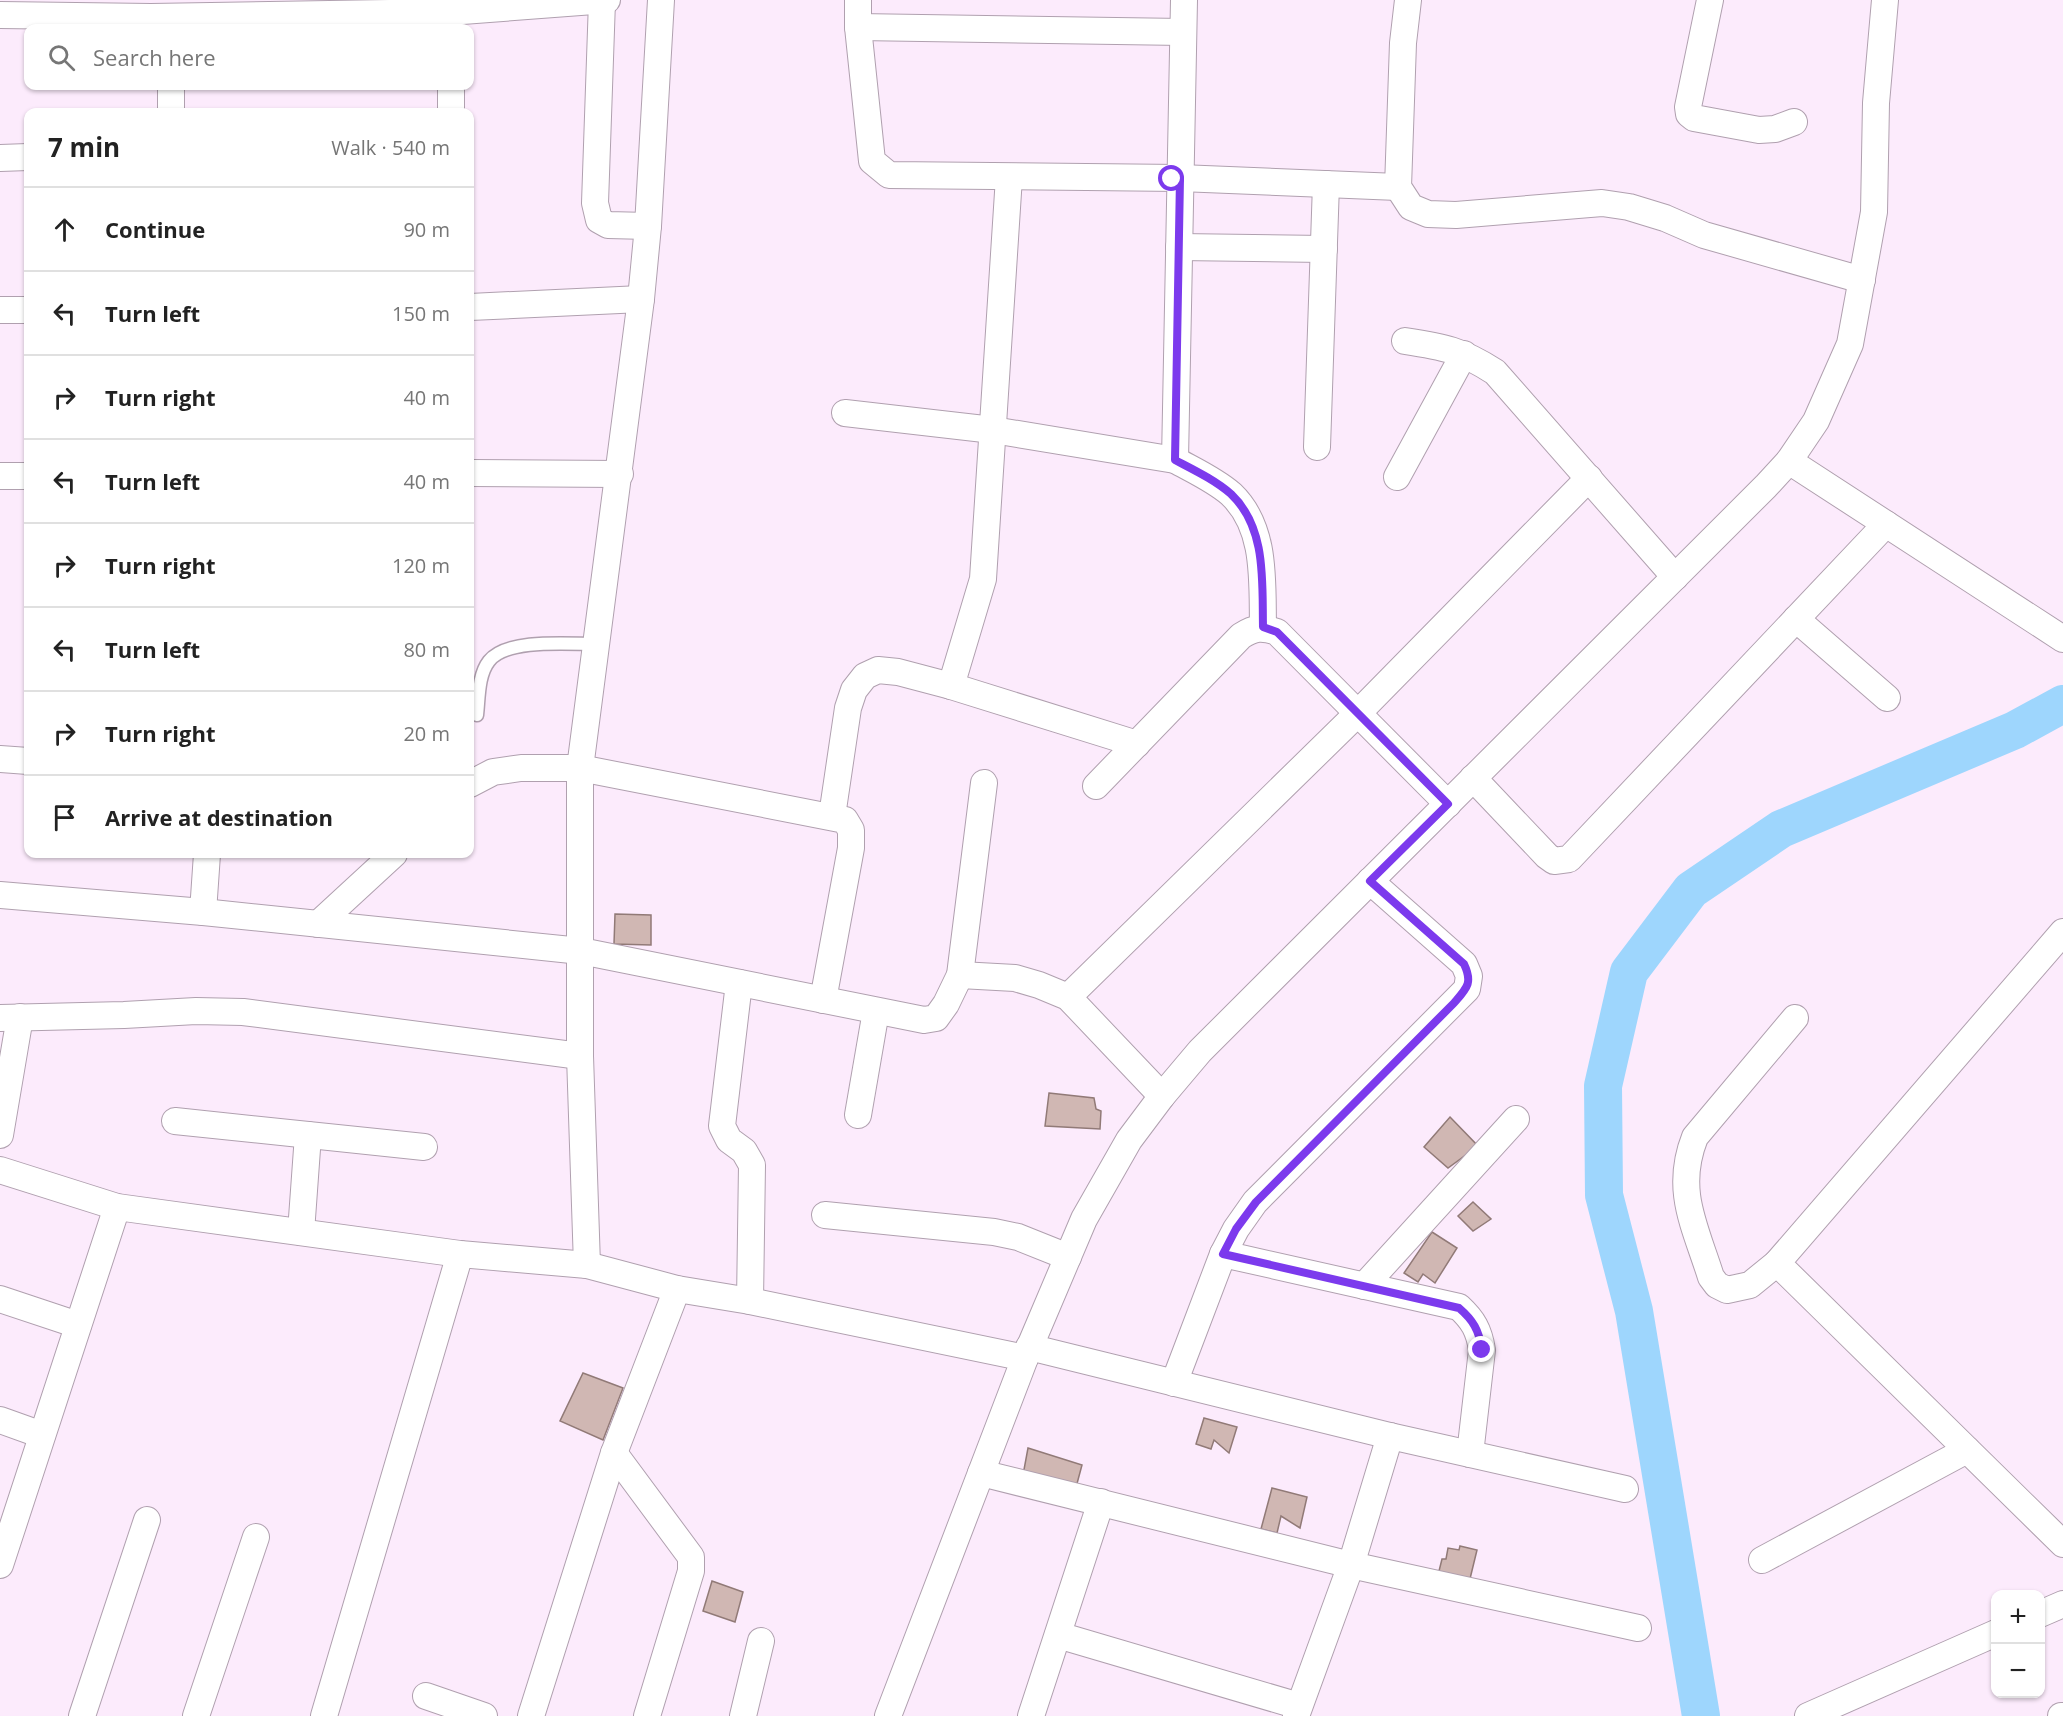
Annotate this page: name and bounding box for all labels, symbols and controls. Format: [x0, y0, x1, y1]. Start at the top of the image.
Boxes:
search box [24, 24, 474, 90]
icon: search [45, 41, 78, 74]
text: Search here [93, 42, 216, 72]
text: 7 min [48, 129, 120, 165]
text: Walk · 540 m [331, 134, 450, 161]
route start [1158, 165, 1184, 191]
icon: ahead [48, 213, 81, 246]
text: Continue [105, 214, 205, 244]
text: 90 m [403, 216, 450, 243]
icon: left [48, 297, 81, 330]
text: Turn left [105, 298, 200, 328]
text: 150 m [392, 300, 450, 327]
icon: right [48, 381, 81, 414]
text: Turn right [105, 382, 216, 412]
text: 40 m [403, 384, 450, 411]
icon: left [48, 465, 81, 498]
text: Turn left [105, 466, 200, 496]
text: 40 m [403, 468, 450, 495]
icon: right [48, 549, 81, 582]
text: Turn right [105, 550, 216, 580]
text: 120 m [392, 552, 450, 579]
icon: left [48, 633, 81, 666]
text: Turn left [105, 634, 200, 664]
text: 80 m [403, 636, 450, 663]
icon: right [48, 717, 81, 750]
text: Turn right [105, 718, 216, 748]
text: 20 m [403, 720, 450, 747]
icon: arrive [48, 801, 81, 834]
text: Arrive at destination [105, 802, 333, 832]
route end [1468, 1336, 1494, 1362]
map controls [1991, 1590, 2045, 1698]
button: + [1991, 1590, 2045, 1644]
button: − [1991, 1644, 2045, 1698]

